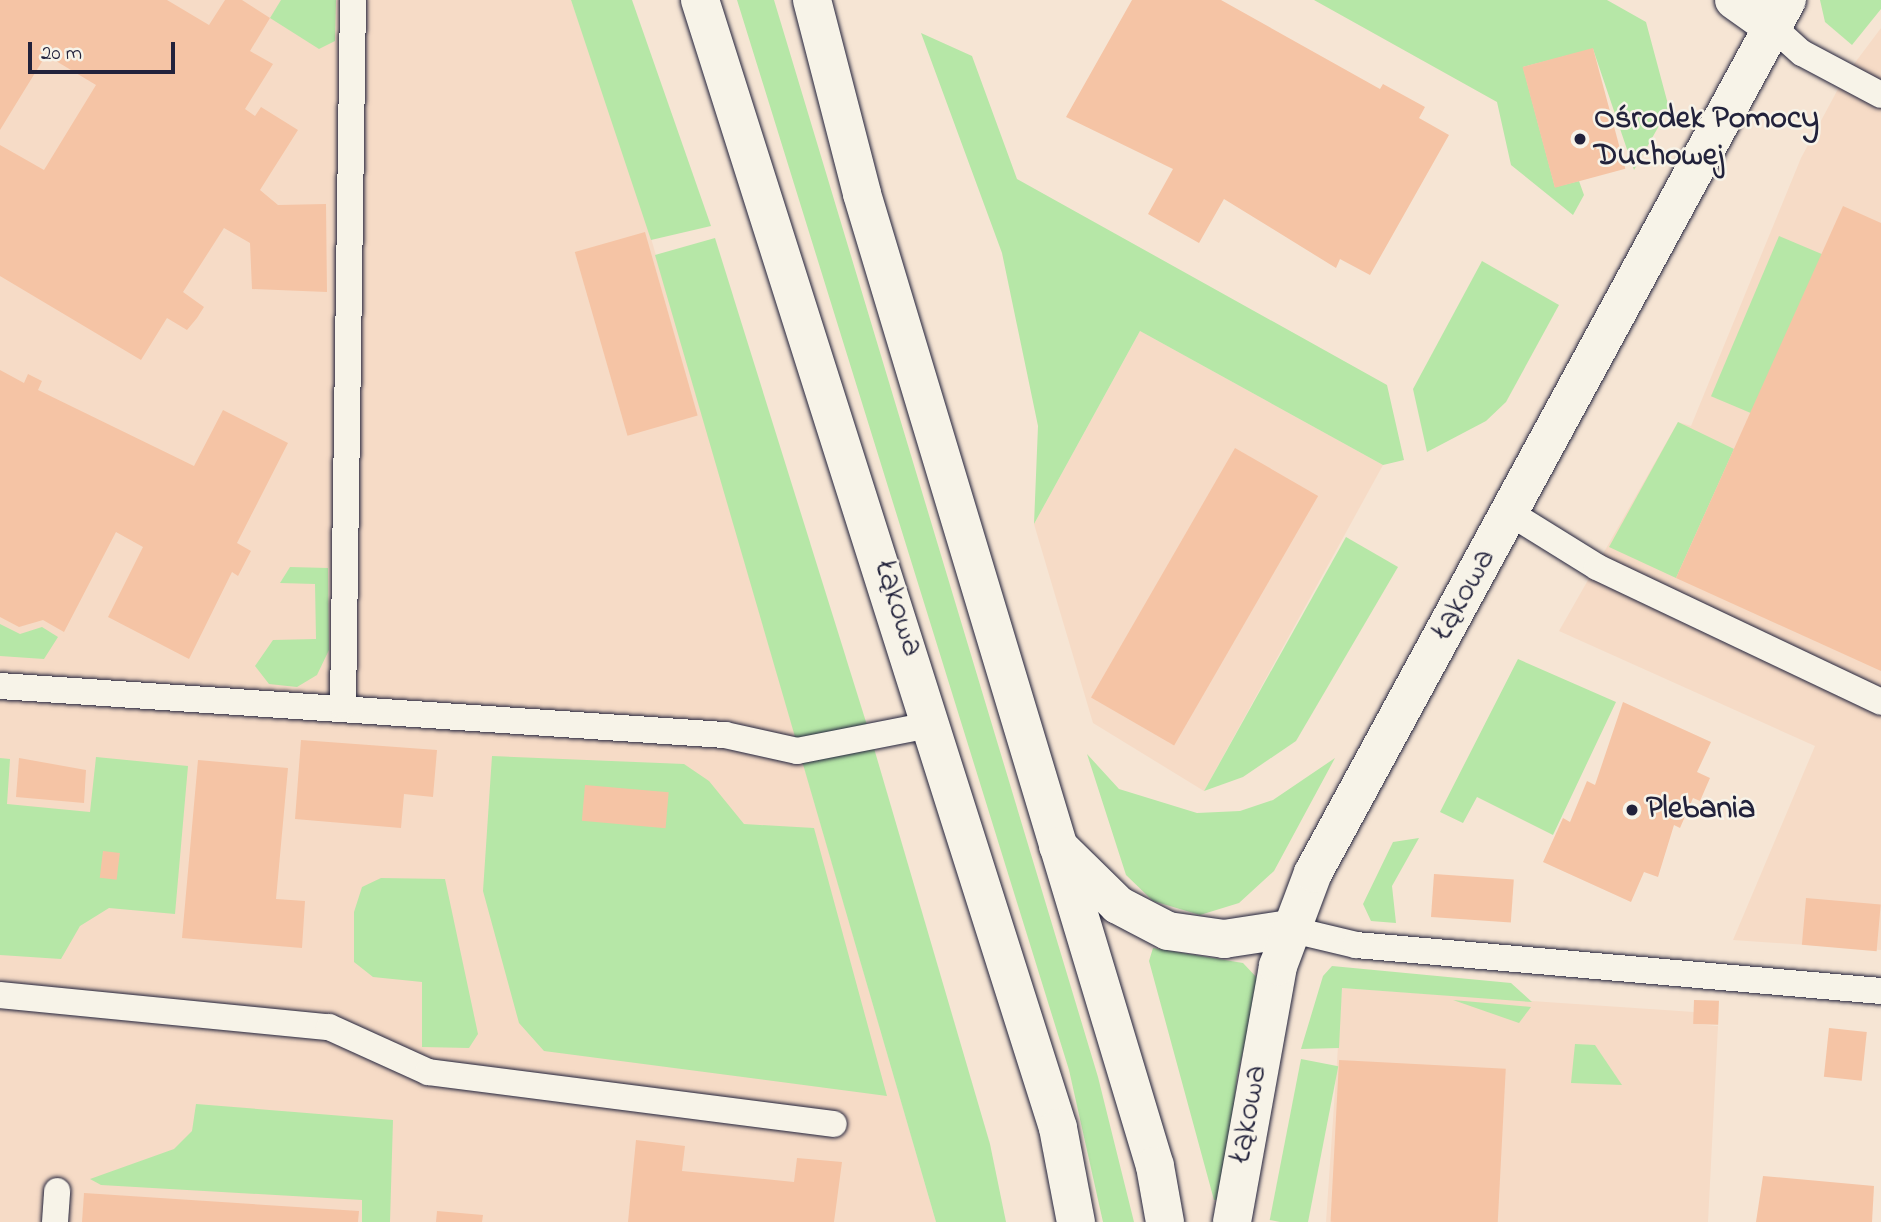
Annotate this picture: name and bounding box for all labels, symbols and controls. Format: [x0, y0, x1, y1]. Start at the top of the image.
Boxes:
scale bar [32, 28, 178, 72]
text: 20 m [41, 39, 82, 69]
place label: Ośrodek Pomocy Duchowej [1594, 102, 1819, 177]
marker: Ośrodek Pomocy Duchowej [1572, 131, 1588, 147]
street label: Łąkowa [1424, 543, 1506, 647]
street label: Łąkowa [864, 556, 930, 662]
place label: Plebania [1646, 791, 1755, 829]
marker: Plebania [1624, 802, 1640, 818]
street label: Łąkowa [1223, 1062, 1277, 1166]

